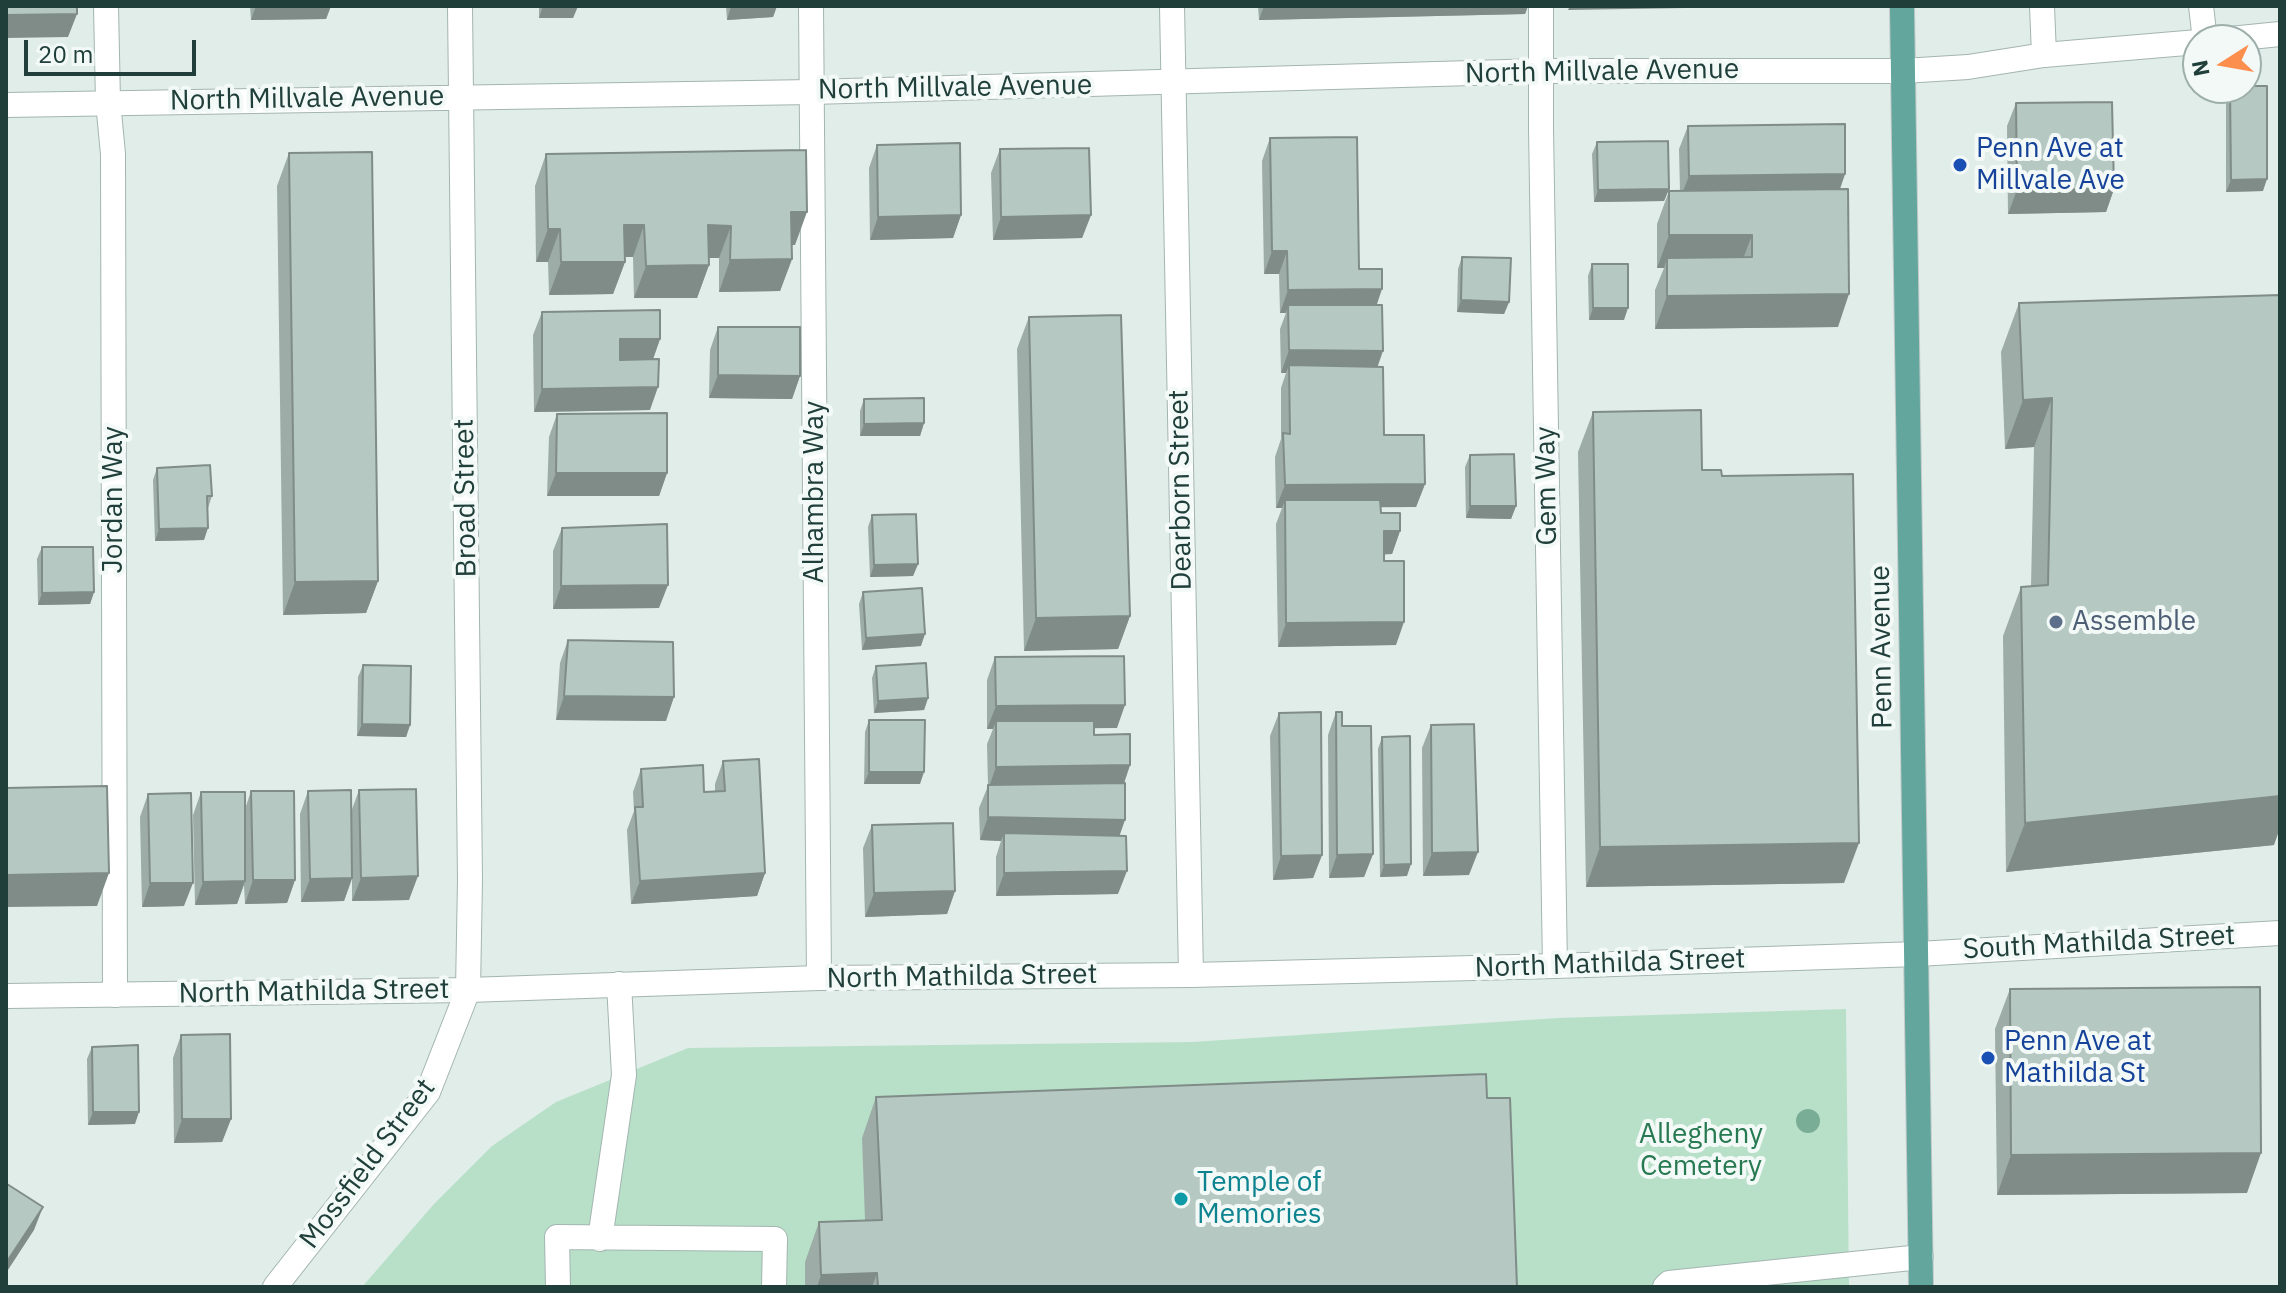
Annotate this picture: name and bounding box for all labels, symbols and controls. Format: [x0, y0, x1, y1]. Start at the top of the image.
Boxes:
scale bar [28, 24, 200, 74]
north arrow [2182, 24, 2262, 104]
text: 20 m [38, 38, 93, 70]
street label: North Millvale Avenue [1465, 53, 1739, 91]
text: N [2184, 58, 2216, 79]
street label: North Millvale Avenue [818, 69, 1092, 107]
street label: North Millvale Avenue [170, 80, 444, 118]
place label: Penn Ave at Millvale Ave [1976, 132, 2125, 198]
marker: Penn Ave at Millvale Ave [1951, 156, 1969, 174]
street label: Dearborn Street [1162, 389, 1200, 591]
street label: Alhambra Way [798, 401, 832, 583]
street label: Broad Street [448, 418, 484, 578]
street label: Jordan Way [97, 426, 131, 574]
street label: Gem Way [1529, 426, 1565, 546]
street label: Penn Avenue [1864, 565, 1900, 729]
place label: Assemble [2072, 605, 2196, 639]
marker: Assemble [2047, 613, 2065, 631]
street label: South Mathilda Street [1962, 919, 2236, 967]
street label: North Mathilda Street [1474, 942, 1746, 986]
street label: North Mathilda Street [826, 958, 1098, 996]
street label: North Mathilda Street [178, 973, 450, 1011]
place label: Penn Ave at Mathilda St [2004, 1025, 2152, 1091]
marker: Penn Ave at Mathilda St [1979, 1049, 1997, 1067]
street label: Mossfield Street [293, 1072, 443, 1256]
park label: Allegheny Cemetery [1639, 1118, 1763, 1184]
place label: Temple of Memories [1197, 1166, 1322, 1232]
marker: Temple of Memories [1172, 1190, 1190, 1208]

